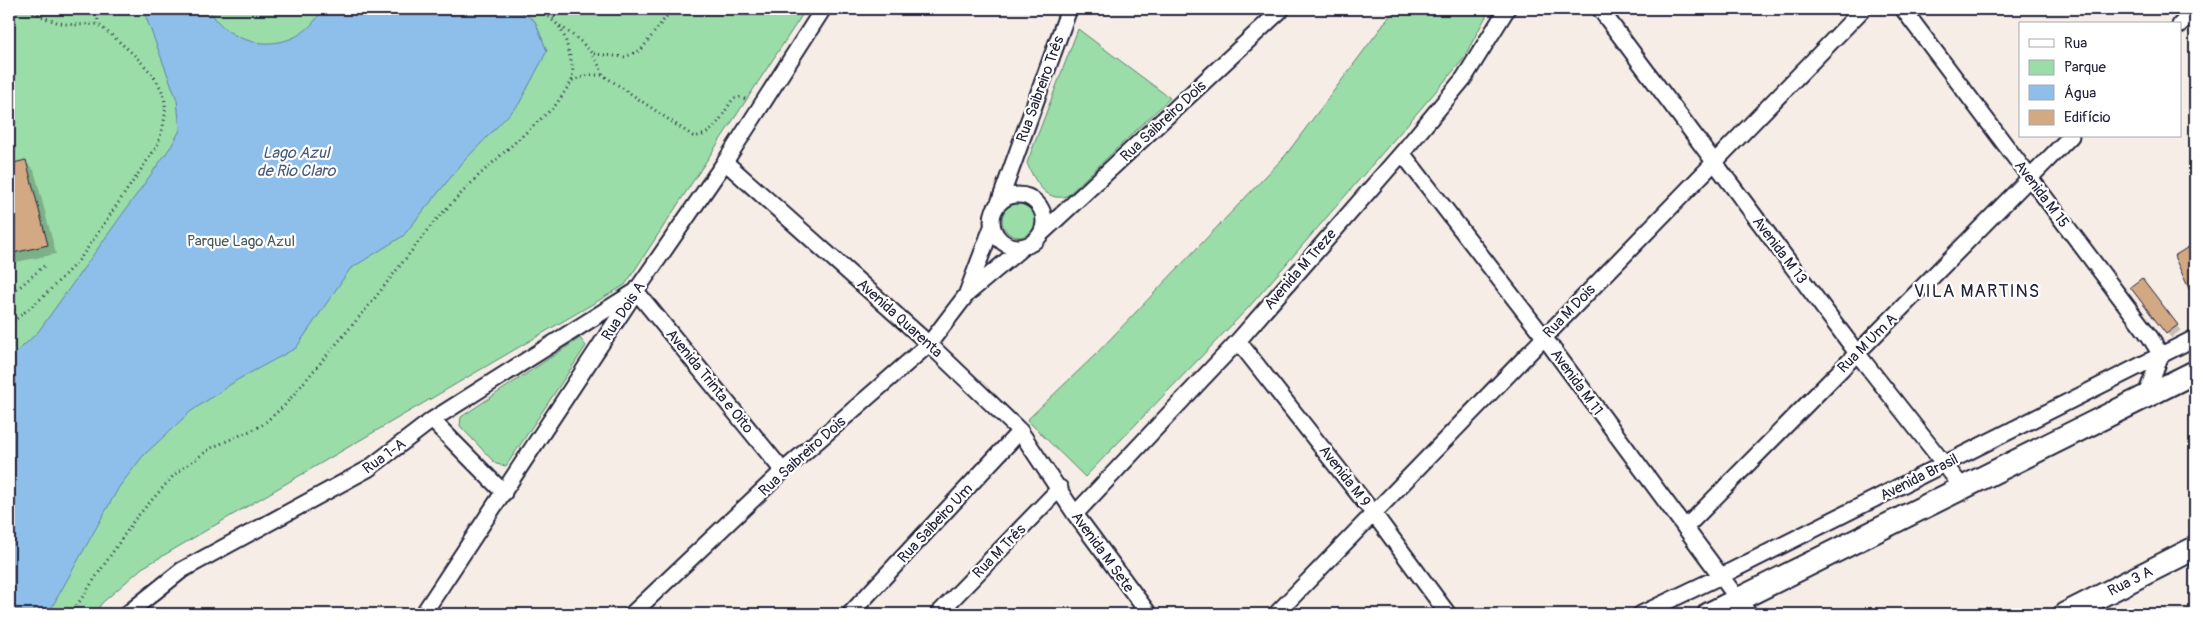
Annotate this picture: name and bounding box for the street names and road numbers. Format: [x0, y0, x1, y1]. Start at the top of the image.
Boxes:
street label: Rua Saibreiro Três [1012, 33, 1069, 145]
street label: Rua Saibreiro Dois [1116, 77, 1210, 166]
street label: Avenida M 15 [2010, 157, 2073, 232]
street label: Avenida M 13 [1748, 213, 1811, 288]
street label: Avenida M Treze [1260, 225, 1341, 314]
street label: Avenida Quarenta [853, 275, 946, 362]
street label: Rua Dois A [597, 278, 650, 344]
street label: Rua M Dois [1539, 280, 1600, 342]
street label: Rua M Um A [1833, 309, 1901, 377]
street label: Avenida Trinta e Oito [662, 325, 758, 437]
street label: Avenida M 11 [1546, 345, 1607, 419]
street label: Rua Saibreiro Dois [755, 412, 850, 500]
street label: Rua 1-A [359, 434, 410, 478]
street label: Avenida M 9 [1315, 442, 1375, 511]
street label: Avenida Brasil [1877, 450, 1961, 505]
street label: Rua Saibeiro Um [894, 480, 977, 567]
street label: Avenida M Sete [1067, 508, 1139, 597]
street label: Rua M Três [969, 520, 1030, 583]
street label: Rua 3 A [2105, 562, 2156, 601]

